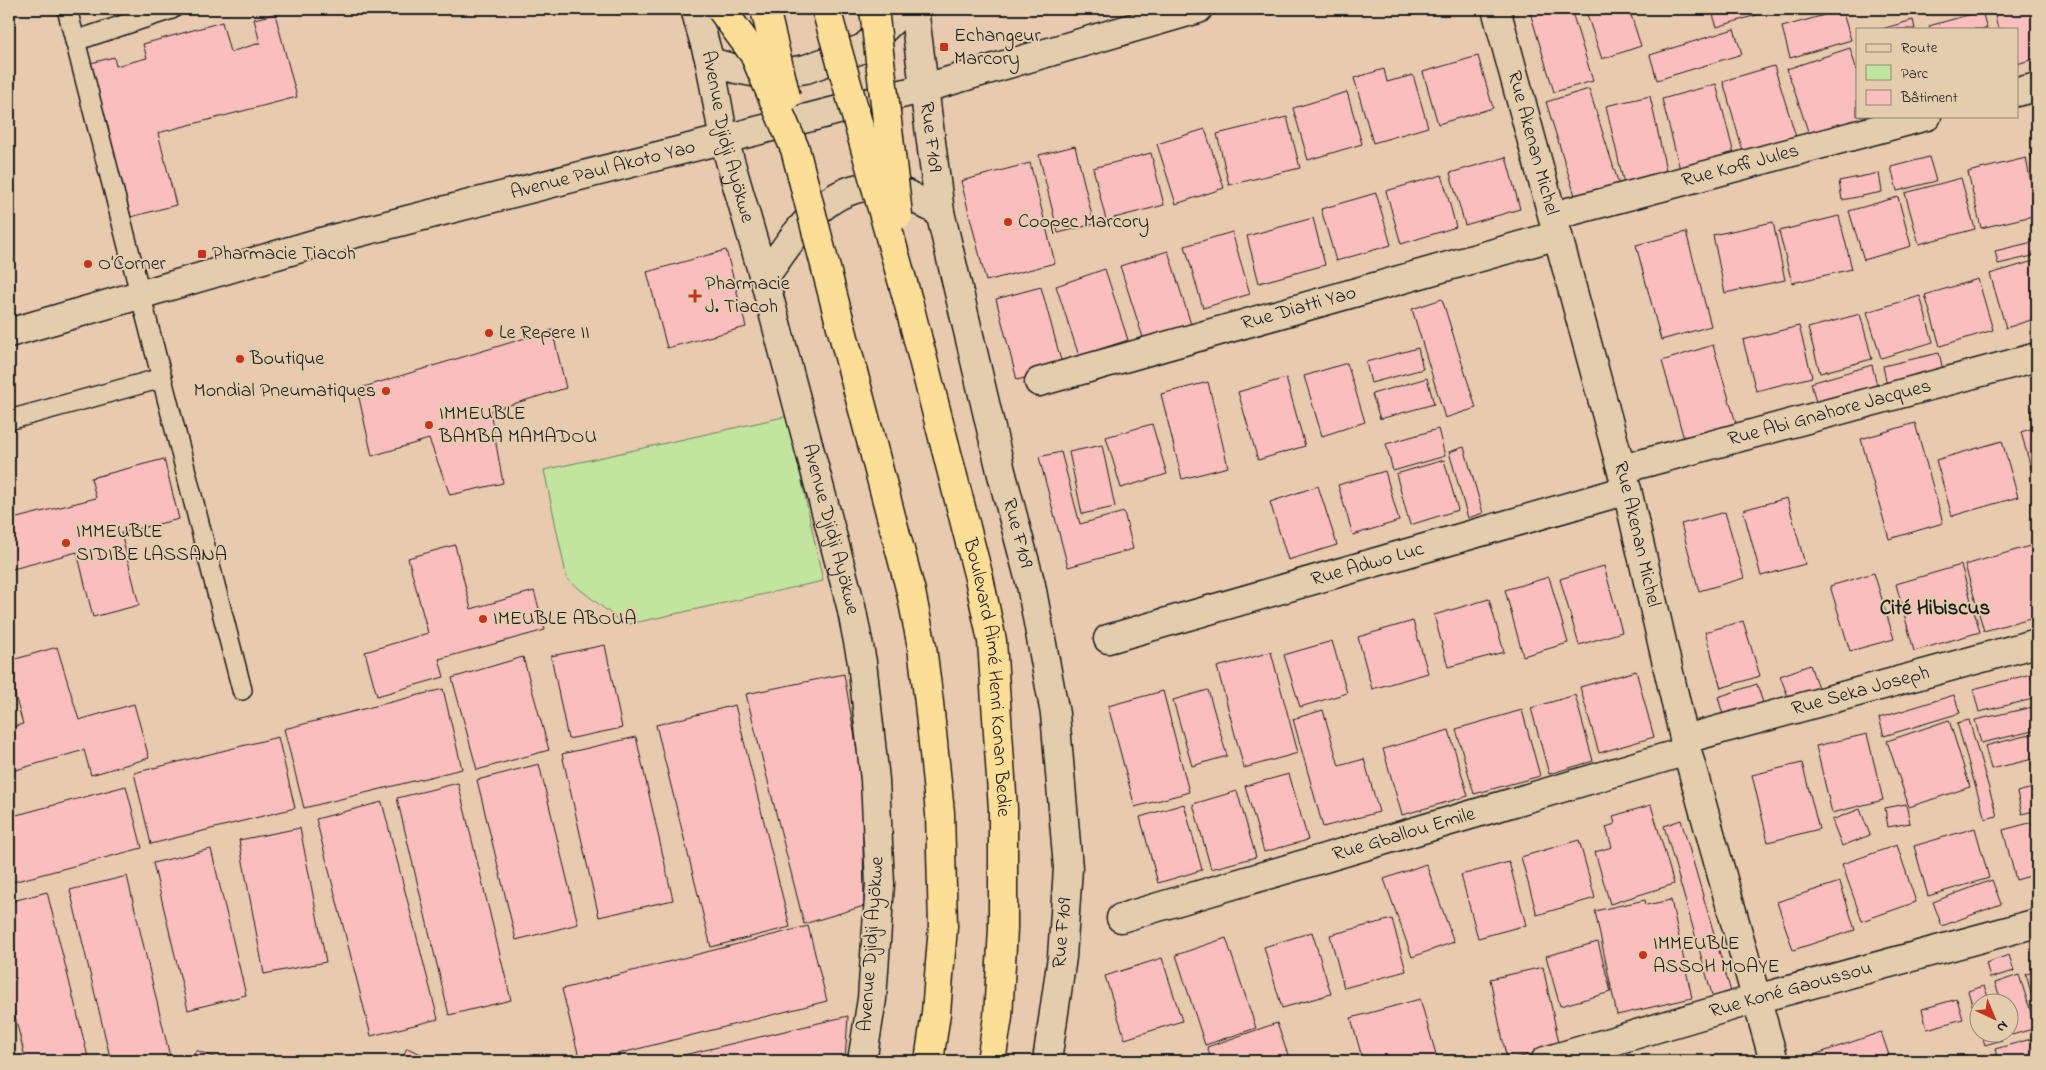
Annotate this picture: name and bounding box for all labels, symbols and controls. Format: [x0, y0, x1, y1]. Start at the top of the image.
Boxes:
place label: Echangeur Marcory [954, 22, 1041, 74]
legend [1856, 28, 2018, 118]
text: Route [1901, 37, 1938, 59]
marker: Echangeur Marcory [938, 41, 950, 53]
street label: Avenue Djidji Ayökwe [693, 48, 762, 226]
text: Parc [1901, 63, 1929, 85]
street label: Rue Akenan Michel [1499, 68, 1566, 219]
text: Bâtiment [1900, 87, 1958, 109]
street label: Rue F109 [912, 100, 949, 174]
street label: Avenue Paul Akoto Yao [507, 133, 699, 208]
street label: Rue Koffi Jules [1678, 136, 1802, 195]
place label: Coopec Marcory [1018, 208, 1149, 237]
marker: Coopec Marcory [1002, 216, 1014, 228]
place label: Pharmacie Tiacoh [212, 240, 356, 269]
marker: Pharmacie Tiacoh [196, 248, 208, 260]
place label: O‘Corner [98, 250, 167, 279]
marker: O‘Corner [82, 258, 94, 270]
place label: Pharmacie J. Tiacoh [705, 270, 790, 322]
street label: Rue Diatti Yao [1238, 278, 1360, 338]
marker: Pharmacie J. Tiacoh [689, 290, 701, 302]
place label: Le Repere II [499, 319, 590, 348]
marker: Le Repere II [483, 327, 495, 339]
place label: Boutique [249, 345, 324, 374]
marker: Boutique [234, 353, 246, 365]
street label: Rue Abi Gnahore Jacques [1725, 372, 1935, 454]
place label: Mondial Pneumatiques [194, 377, 376, 406]
marker: Mondial Pneumatiques [380, 385, 392, 397]
place label: IMMEUBLE BAMBA MAMADOU [438, 400, 597, 452]
marker: IMMEUBLE BAMBA MAMADOU [423, 419, 435, 431]
street label: Avenue Djidji Ayökwe [794, 441, 867, 617]
street label: Rue Akenan Michel [1605, 458, 1668, 610]
street label: Rue F109 [994, 495, 1040, 571]
place label: IMMEUBLE SIDIBE LASSANA [76, 518, 227, 570]
street label: Boulevard Aimé Henri Konan Bedie [955, 534, 1018, 817]
street label: Rue Adwo Luc [1308, 535, 1427, 594]
marker: IMMEUBLE SIDIBE LASSANA [60, 537, 72, 549]
district label: Cité Hibiscus [1880, 594, 1991, 624]
place label: IMEUBLE ABOUA [493, 605, 636, 634]
marker: IMEUBLE ABOUA [477, 613, 489, 625]
street label: Rue Seka Joseph [1788, 658, 1933, 724]
street label: Rue Gballou Emile [1329, 800, 1479, 869]
street label: Avenue Djidji Ayökwe [851, 855, 893, 1033]
street label: Rue F109 [1045, 897, 1081, 969]
place label: IMMEUBLE ASSOH MOAYE [1653, 930, 1780, 982]
marker: IMMEUBLE ASSOH MOAYE [1637, 949, 1649, 961]
street label: Rue Koné Gaoussou [1706, 954, 1876, 1026]
north arrow [1968, 992, 2018, 1042]
text: N [1991, 1015, 2013, 1037]

